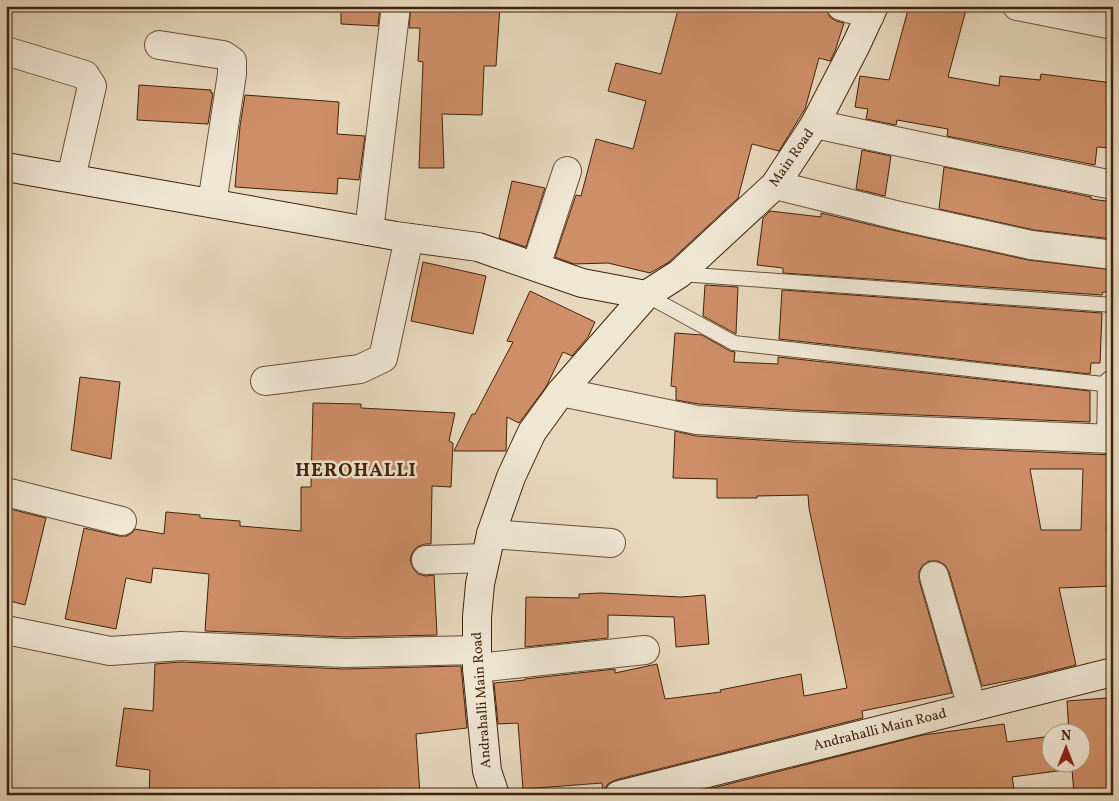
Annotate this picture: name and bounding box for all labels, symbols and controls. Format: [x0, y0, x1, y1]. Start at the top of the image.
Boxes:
street label: Main Road [765, 125, 819, 191]
district label: HEROHALLI [295, 458, 417, 484]
street label: Andrahalli Main Road [468, 631, 496, 769]
street label: Andrahalli Main Road [811, 704, 949, 756]
north arrow [1042, 724, 1092, 774]
text: N [1061, 727, 1071, 746]

